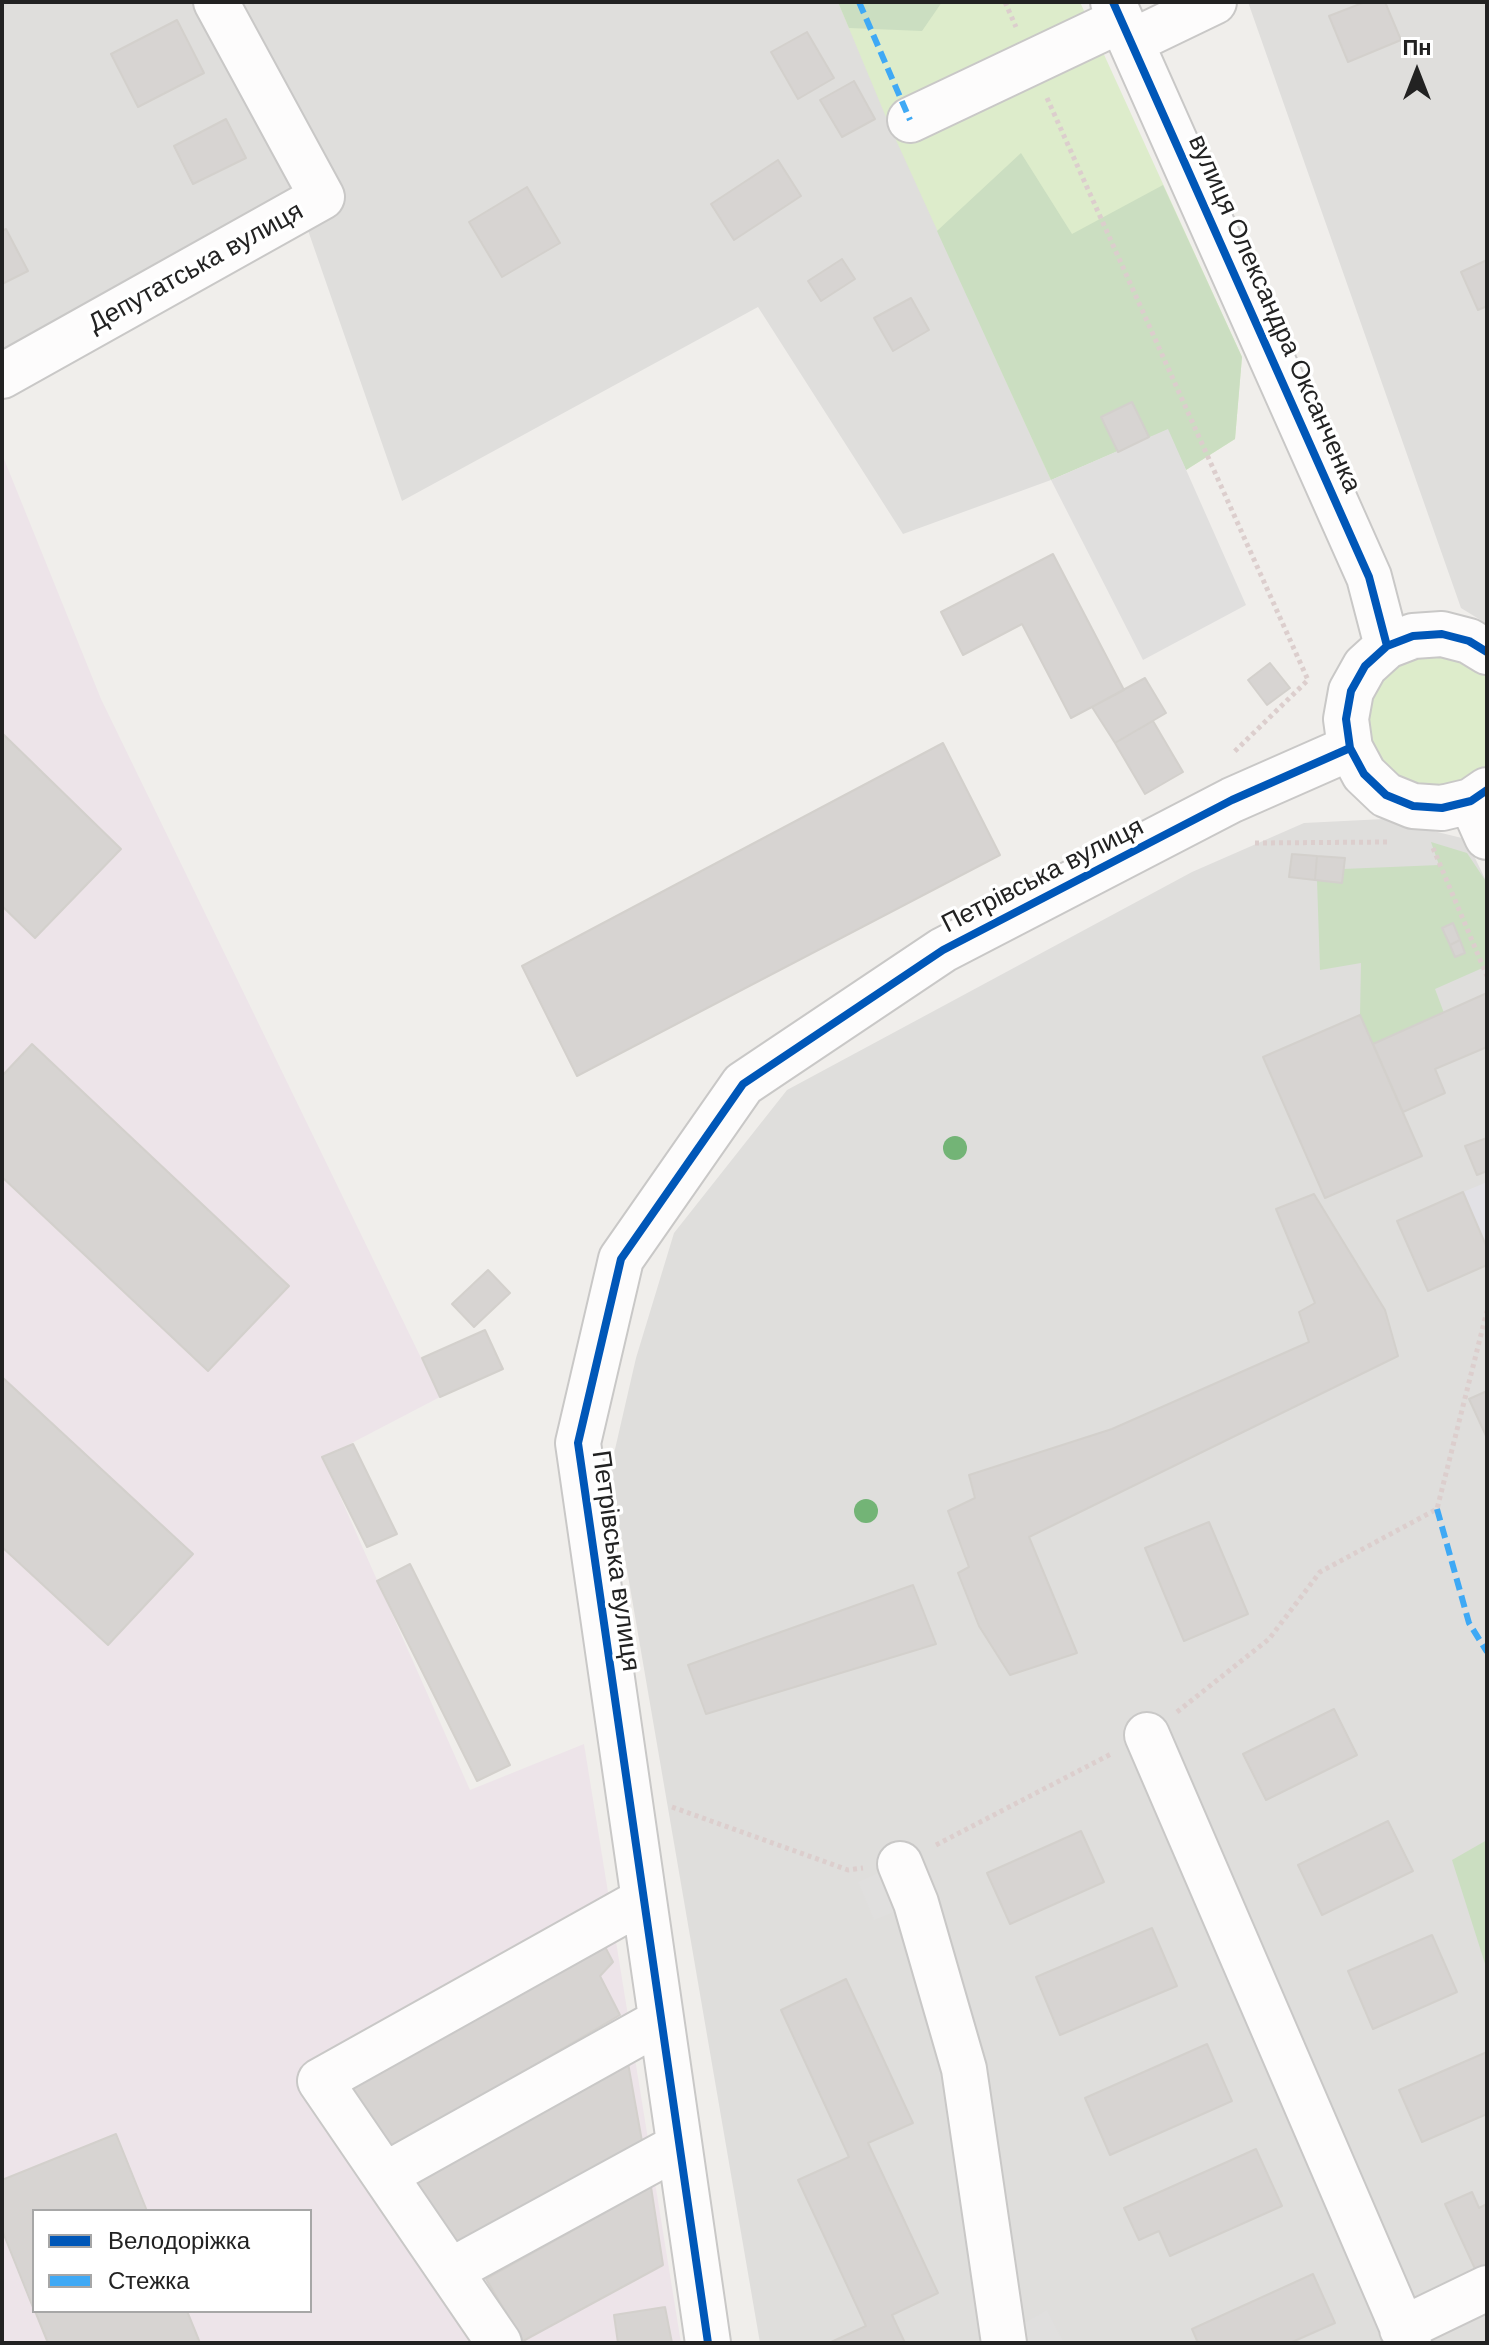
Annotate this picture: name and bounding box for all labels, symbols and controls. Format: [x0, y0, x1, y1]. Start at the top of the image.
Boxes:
north arrow [1377, 32, 1457, 112]
text: Пн [1402, 35, 1432, 60]
street label: вулиця Олександра Оксанченка [1181, 130, 1367, 498]
street label: Депутатська вулиця [83, 196, 309, 340]
street label: Петрівська вулиця [937, 812, 1149, 940]
street label: Петрівська вулиця [584, 1449, 646, 1673]
legend [32, 2209, 312, 2313]
text: Велодоріжка [108, 2227, 250, 2254]
text: Стежка [108, 2267, 190, 2294]

